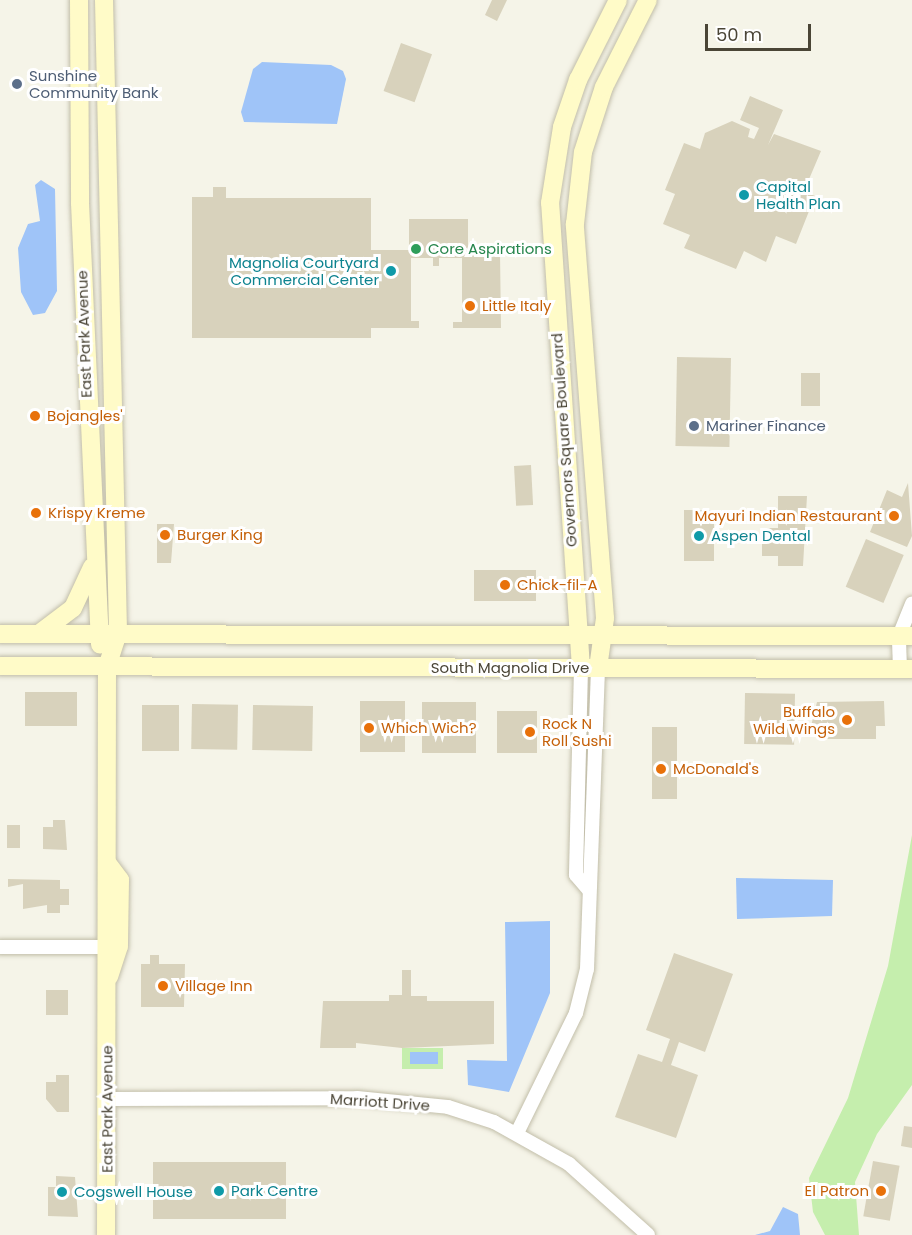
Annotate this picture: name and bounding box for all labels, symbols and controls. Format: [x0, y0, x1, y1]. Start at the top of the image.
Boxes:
scale bar [708, 12, 814, 50]
text: 50 m [716, 22, 762, 47]
place label: Sunshine Community Bank [29, 66, 159, 101]
marker: Sunshine Community Bank [10, 77, 24, 91]
place label: Capital Health Plan [756, 177, 841, 212]
marker: Capital Health Plan [737, 188, 751, 202]
place label: Core Aspirations [428, 240, 552, 258]
marker: Core Aspirations [409, 242, 423, 256]
place label: Magnolia Courtyard Commercial Center [229, 253, 379, 288]
marker: Magnolia Courtyard Commercial Center [384, 264, 398, 278]
street label: East Park Avenue [73, 270, 95, 398]
place label: Little Italy [482, 297, 552, 315]
marker: Little Italy [463, 299, 477, 313]
street label: Governors Square Boulevard [548, 332, 580, 548]
place label: Bojangles' [47, 407, 123, 425]
marker: Bojangles' [28, 409, 42, 423]
place label: Mariner Finance [706, 417, 826, 435]
marker: Mariner Finance [687, 419, 701, 433]
place label: Krispy Kreme [48, 504, 145, 522]
marker: Krispy Kreme [29, 506, 43, 520]
place label: Mayuri Indian Restaurant [695, 507, 882, 525]
marker: Mayuri Indian Restaurant [887, 509, 901, 523]
place label: Burger King [177, 526, 263, 544]
place label: Aspen Dental [711, 527, 811, 545]
marker: Burger King [158, 528, 172, 542]
marker: Aspen Dental [692, 529, 706, 543]
place label: Chick-fil-A [517, 576, 598, 594]
marker: Chick-fil-A [498, 578, 512, 592]
street label: South Magnolia Drive [431, 659, 589, 677]
place label: Buffalo Wild Wings [753, 702, 835, 737]
marker: Buffalo Wild Wings [840, 713, 854, 727]
place label: Rock N Roll Sushi [542, 714, 612, 749]
place label: Which Wich? [381, 719, 477, 737]
marker: Which Wich? [362, 721, 376, 735]
marker: Rock N Roll Sushi [523, 725, 537, 739]
place label: McDonald's [673, 760, 759, 778]
marker: McDonald's [654, 762, 668, 776]
place label: Village Inn [175, 977, 253, 995]
marker: Village Inn [156, 979, 170, 993]
street label: East Park Avenue [98, 1045, 116, 1173]
street label: Marriott Drive [329, 1090, 431, 1114]
place label: Park Centre [231, 1182, 318, 1200]
place label: El Patron [805, 1182, 869, 1200]
place label: Cogswell House [74, 1183, 193, 1201]
marker: Park Centre [212, 1184, 226, 1198]
marker: El Patron [874, 1184, 888, 1198]
marker: Cogswell House [55, 1185, 69, 1199]

